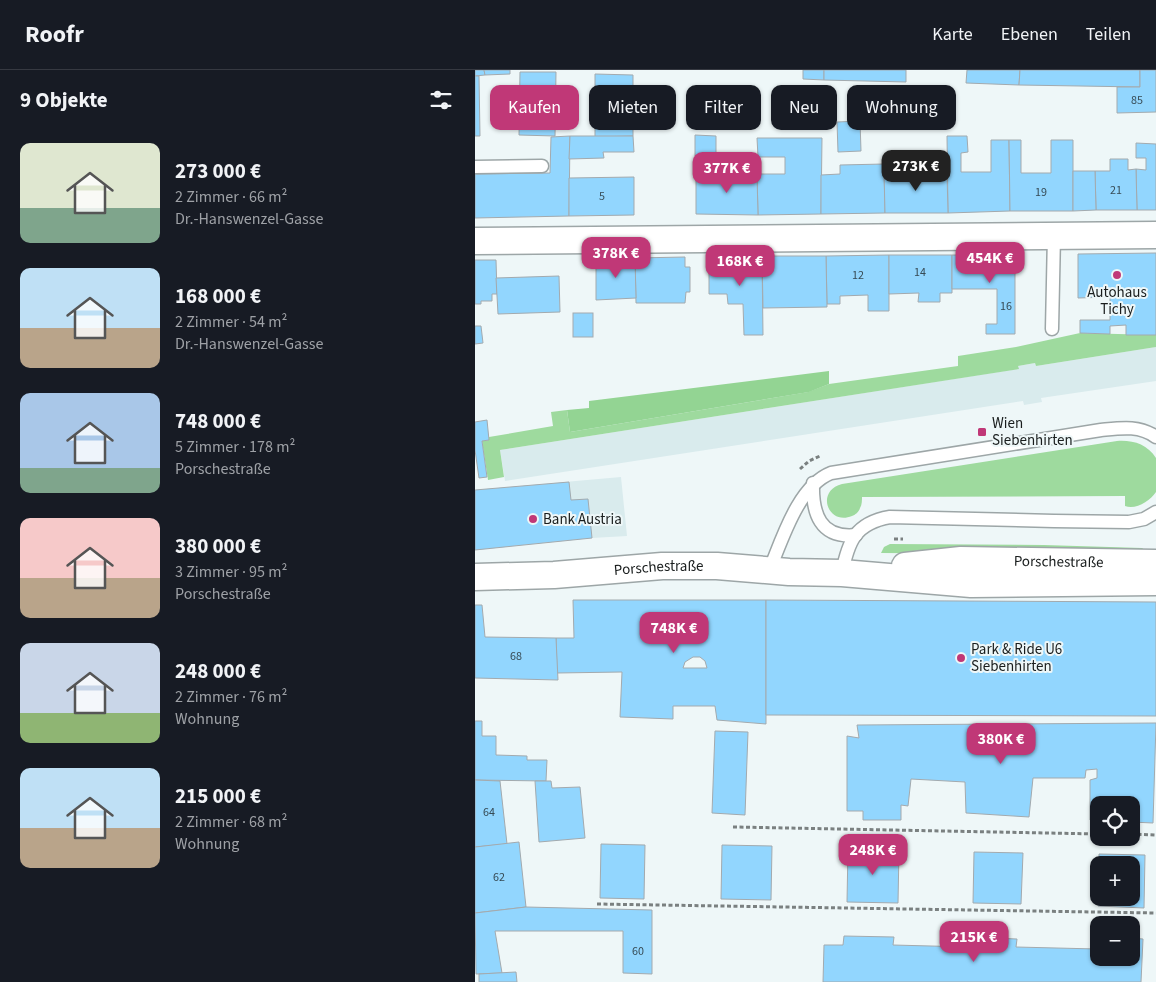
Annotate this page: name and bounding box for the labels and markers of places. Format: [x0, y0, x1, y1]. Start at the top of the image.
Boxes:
pin: 273K € [875, 150, 957, 192]
pin: 377K € [686, 152, 768, 194]
pin: 378K € [575, 236, 657, 279]
pin: 454K € [949, 242, 1031, 284]
pin: 168K € [699, 244, 781, 287]
marker: Autohaus Tichy [1111, 269, 1123, 281]
place label: Autohaus Tichy [1087, 282, 1147, 320]
place label: Wien Siebenhirten [992, 413, 1073, 451]
marker: Wien Siebenhirten [976, 426, 988, 438]
place label: Bank Austria [543, 509, 622, 530]
marker: Bank Austria [527, 513, 539, 525]
pin: 748K € [633, 612, 715, 654]
place label: Park & Ride U6 Siebenhirten [971, 639, 1062, 677]
marker: Park & Ride U6 Siebenhirten [955, 652, 967, 664]
pin: 380K € [960, 722, 1042, 765]
pin: 248K € [832, 834, 914, 876]
pin: 215K € [933, 920, 1015, 963]

